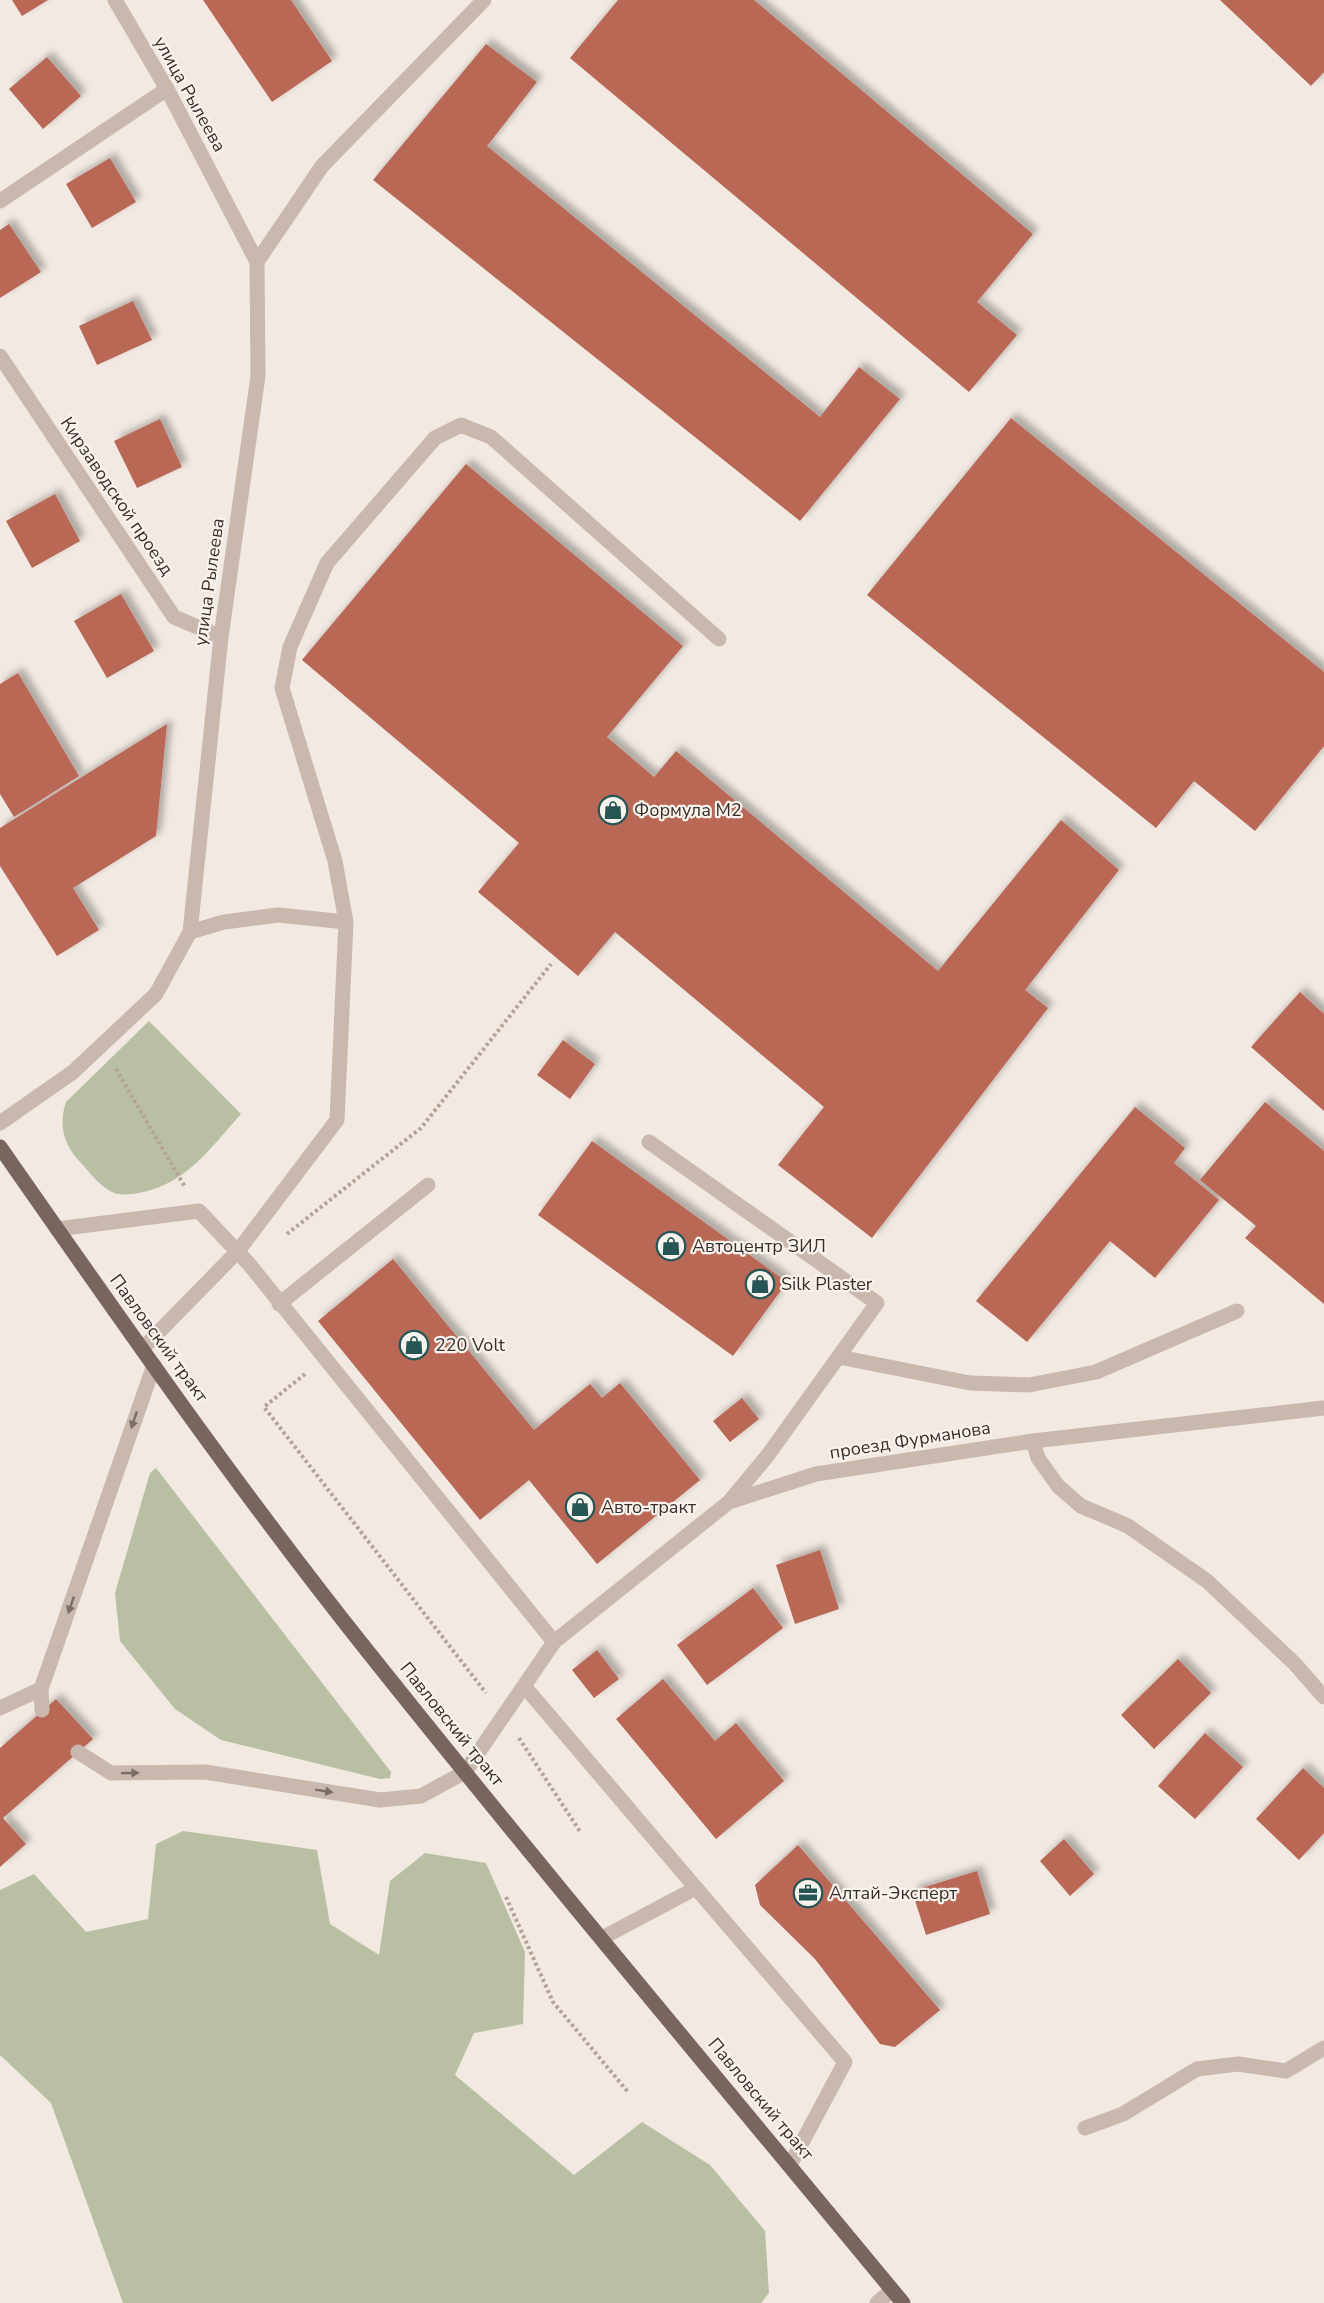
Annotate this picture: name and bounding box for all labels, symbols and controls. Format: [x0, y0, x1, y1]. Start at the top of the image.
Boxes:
street label: улица Рылеева [148, 32, 232, 156]
street label: Кирзаводской проезд [55, 412, 179, 580]
street label: улица Рылеева [188, 517, 230, 647]
shop icon: Формула М2 [597, 794, 629, 826]
place label: Формула М2 [634, 798, 742, 822]
shop icon: Автоцентр ЗИЛ [655, 1230, 687, 1262]
place label: Автоцентр ЗИЛ [692, 1234, 826, 1258]
shop icon: Silk Plaster [744, 1268, 776, 1300]
street label: Павловский тракт [104, 1269, 214, 1407]
place label: Silk Plaster [781, 1272, 873, 1296]
shop icon: 220 Volt [398, 1329, 430, 1361]
place label: 220 Volt [435, 1333, 506, 1357]
one-way arrow [129, 1411, 139, 1429]
street label: проезд Фурманова [828, 1415, 992, 1465]
shop icon: Авто-тракт [564, 1491, 596, 1523]
place label: Авто-тракт [601, 1495, 696, 1519]
one-way arrow [65, 1596, 75, 1614]
street label: Павловский тракт [395, 1657, 509, 1791]
one-way arrow [121, 1768, 140, 1778]
one-way arrow [314, 1787, 333, 1796]
office icon: Алтай-Эксперт [792, 1877, 824, 1909]
place label: Алтай-Эксперт [829, 1881, 957, 1905]
street label: Павловский тракт [703, 2033, 819, 2165]

